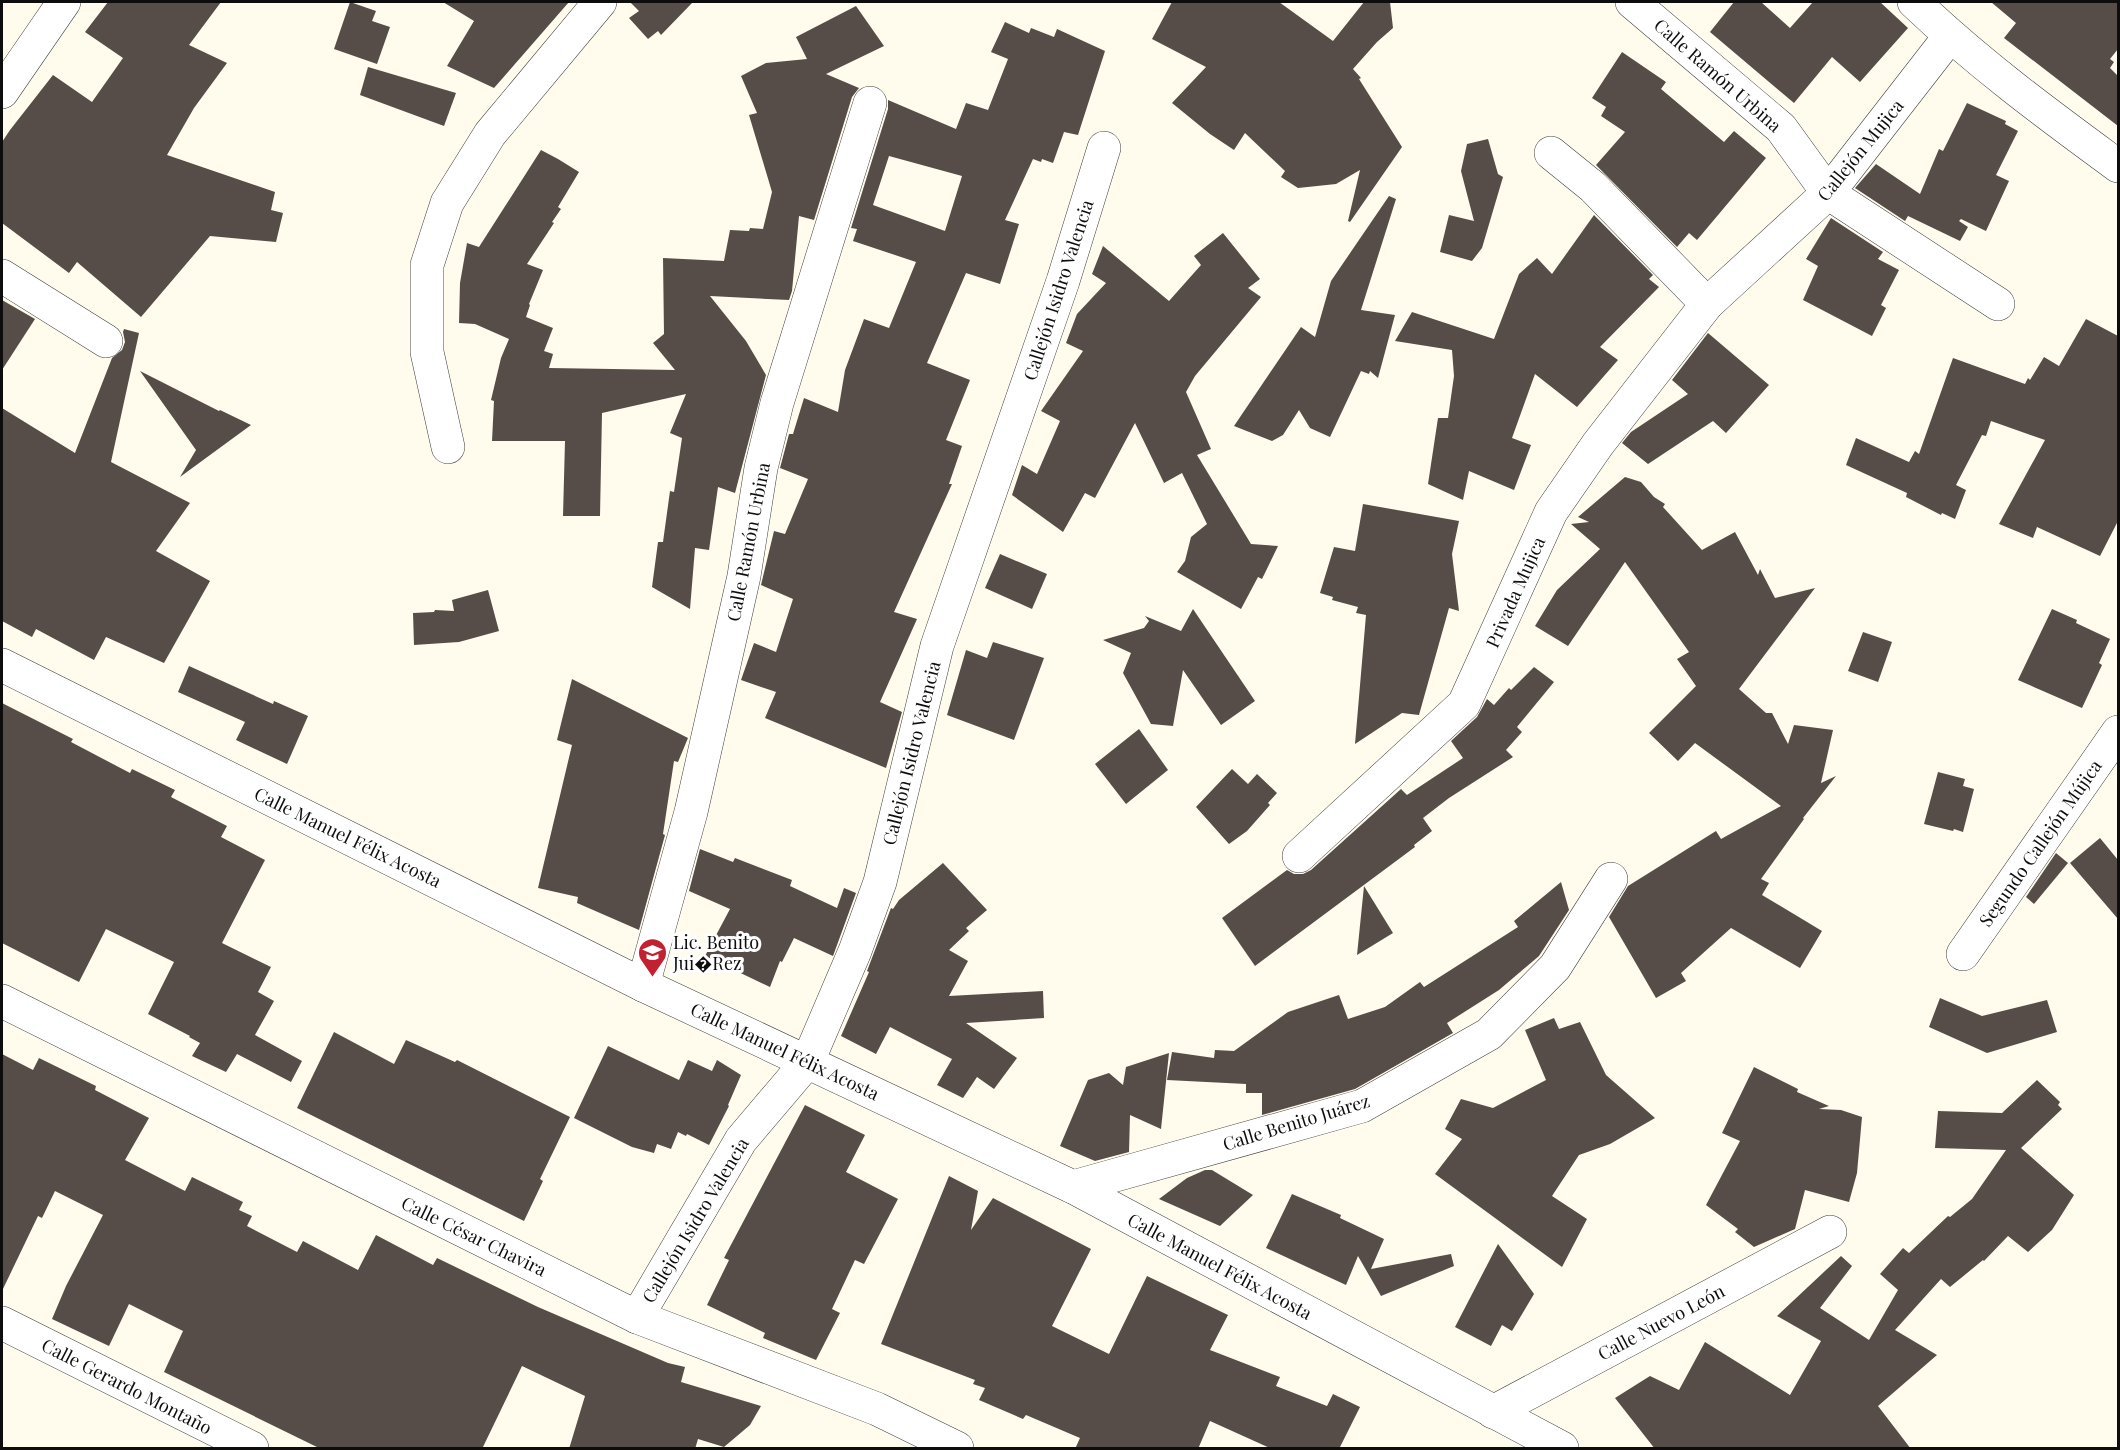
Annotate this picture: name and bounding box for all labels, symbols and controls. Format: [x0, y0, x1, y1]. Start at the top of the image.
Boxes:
street label: Calle Ramón Urbina [1649, 13, 1787, 137]
street label: Callejón Mujica [1812, 94, 1908, 206]
street label: Callejón Isidro Valencia [1017, 197, 1099, 383]
street label: Calle Ramón Urbina [721, 460, 775, 624]
street label: Privada Mujica [1480, 533, 1550, 651]
street label: Callejón Isidro Valencia [877, 659, 945, 847]
street label: Segundo Callejón Mújica [1973, 755, 2107, 931]
street label: Calle Manuel Félix Acosta [251, 781, 446, 893]
place label: Lic. Benito Jui�Rez [672, 930, 759, 975]
school or university icon: Lic. Benito Jui�Rez [636, 936, 668, 978]
street label: Calle Manuel Félix Acosta [687, 997, 883, 1105]
street label: Calle Benito Juárez [1220, 1088, 1372, 1156]
street label: Callejón Isidro Valencia [636, 1133, 754, 1307]
street label: Calle César Chavira [397, 1190, 551, 1282]
street label: Calle Manuel Félix Acosta [1124, 1207, 1316, 1325]
street label: Calle Nuevo León [1593, 1278, 1729, 1366]
street label: Calle Gerardo Montaño [38, 1333, 216, 1439]

